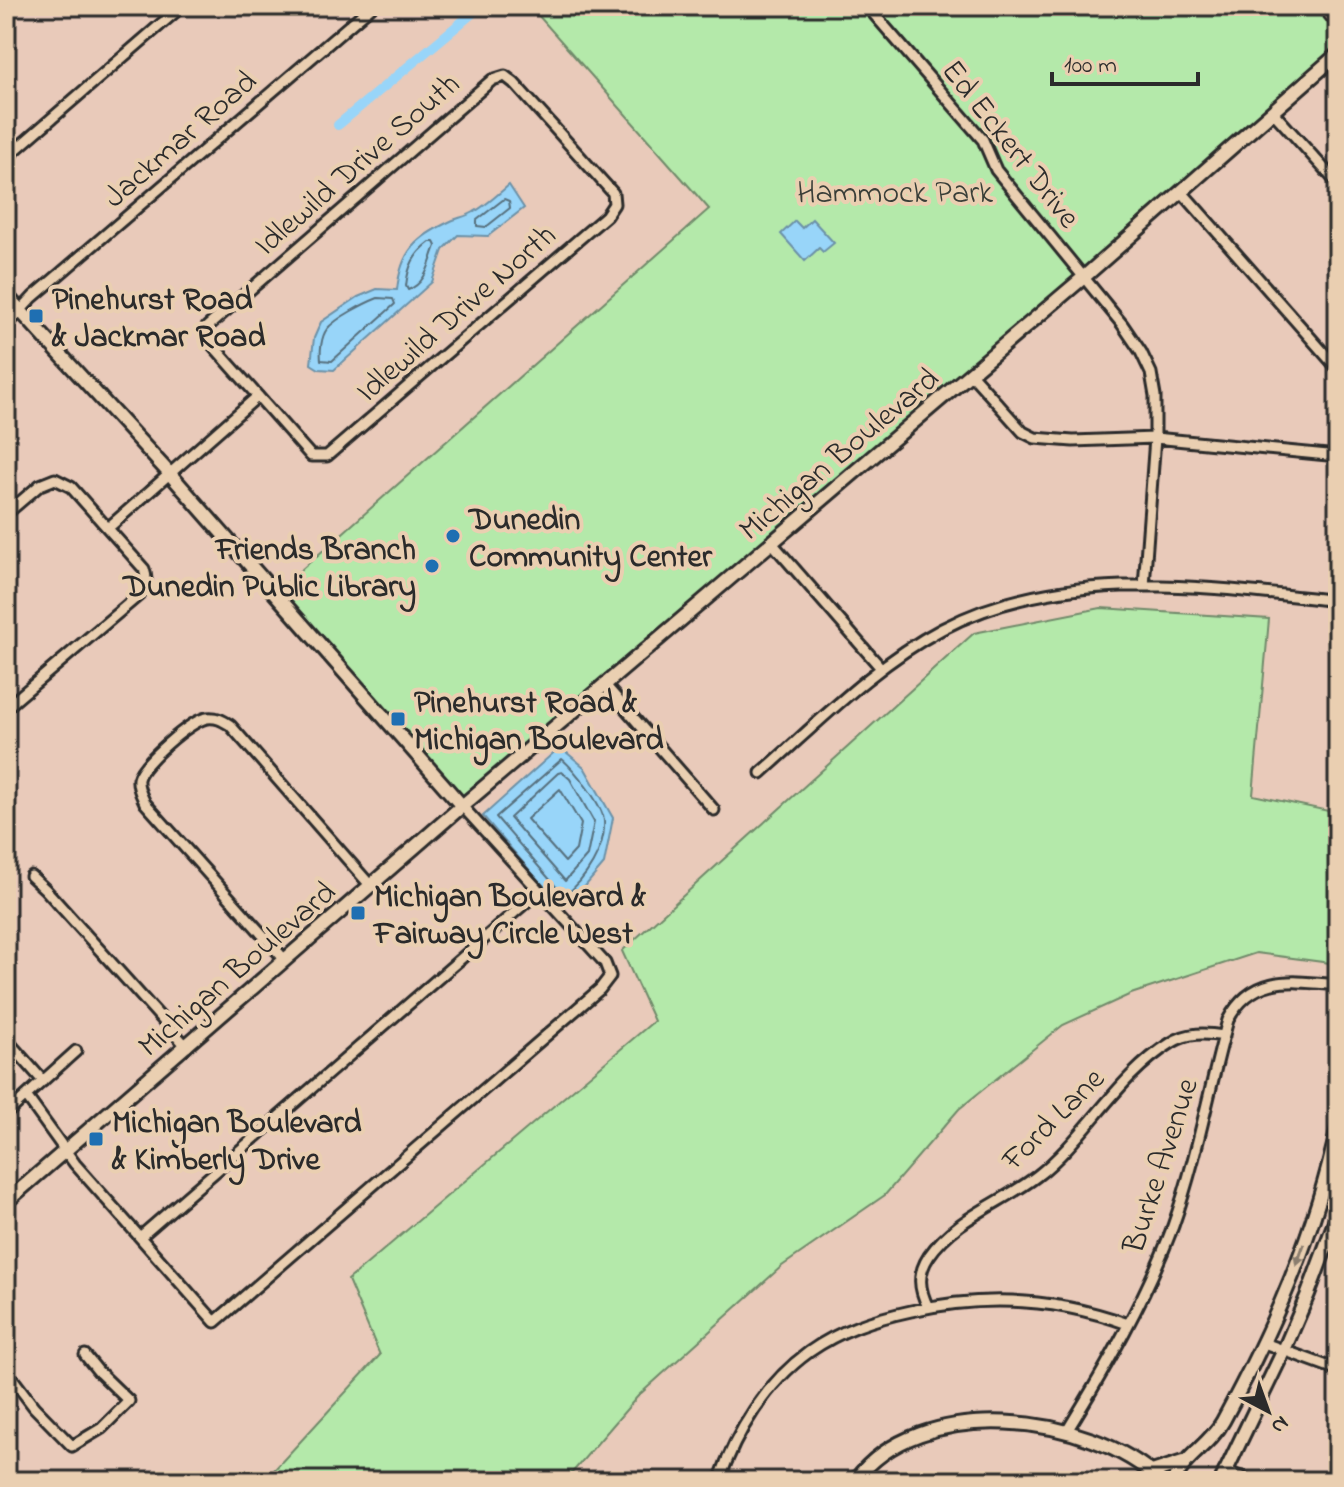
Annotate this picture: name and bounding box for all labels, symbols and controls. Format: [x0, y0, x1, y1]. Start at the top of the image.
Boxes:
scale bar [1052, 36, 1198, 86]
text: 100 m [1064, 49, 1117, 84]
street label: Ed Eckert Drive [928, 51, 1091, 240]
street label: Jackmar Road [94, 60, 269, 221]
street label: Idlewild Drive South [245, 63, 472, 269]
park label: Hammock Park [797, 171, 994, 218]
street label: Idlewild Drive North [347, 214, 568, 415]
place label: Pinehurst Road & Jackmar Road [51, 278, 265, 362]
marker: Pinehurst Road & Jackmar Road [27, 307, 45, 325]
street label: Michigan Boulevard [730, 358, 951, 554]
place label: Dunedin Community Center [467, 498, 713, 583]
marker: Dunedin Community Center [444, 527, 462, 545]
place label: Friends Branch Dunedin Public Library [121, 528, 416, 613]
marker: Friends Branch Dunedin Public Library [423, 557, 441, 575]
place label: Pinehurst Road & Michigan Boulevard [414, 681, 663, 766]
marker: Pinehurst Road & Michigan Boulevard [389, 710, 407, 728]
street label: Michigan Boulevard [129, 871, 348, 1070]
place label: Michigan Boulevard & Fairway Circle West [372, 875, 646, 960]
marker: Michigan Boulevard & Fairway Circle West [349, 904, 367, 922]
street label: Ford Lane [991, 1058, 1117, 1184]
street label: Burke Avenue [1112, 1072, 1213, 1261]
place label: Michigan Boulevard & Kimberly Drive [111, 1101, 361, 1186]
marker: Michigan Boulevard & Kimberly Drive [87, 1130, 105, 1148]
one-way arrow [1293, 1243, 1306, 1267]
north arrow [1228, 1371, 1308, 1451]
text: N [1263, 1407, 1295, 1441]

